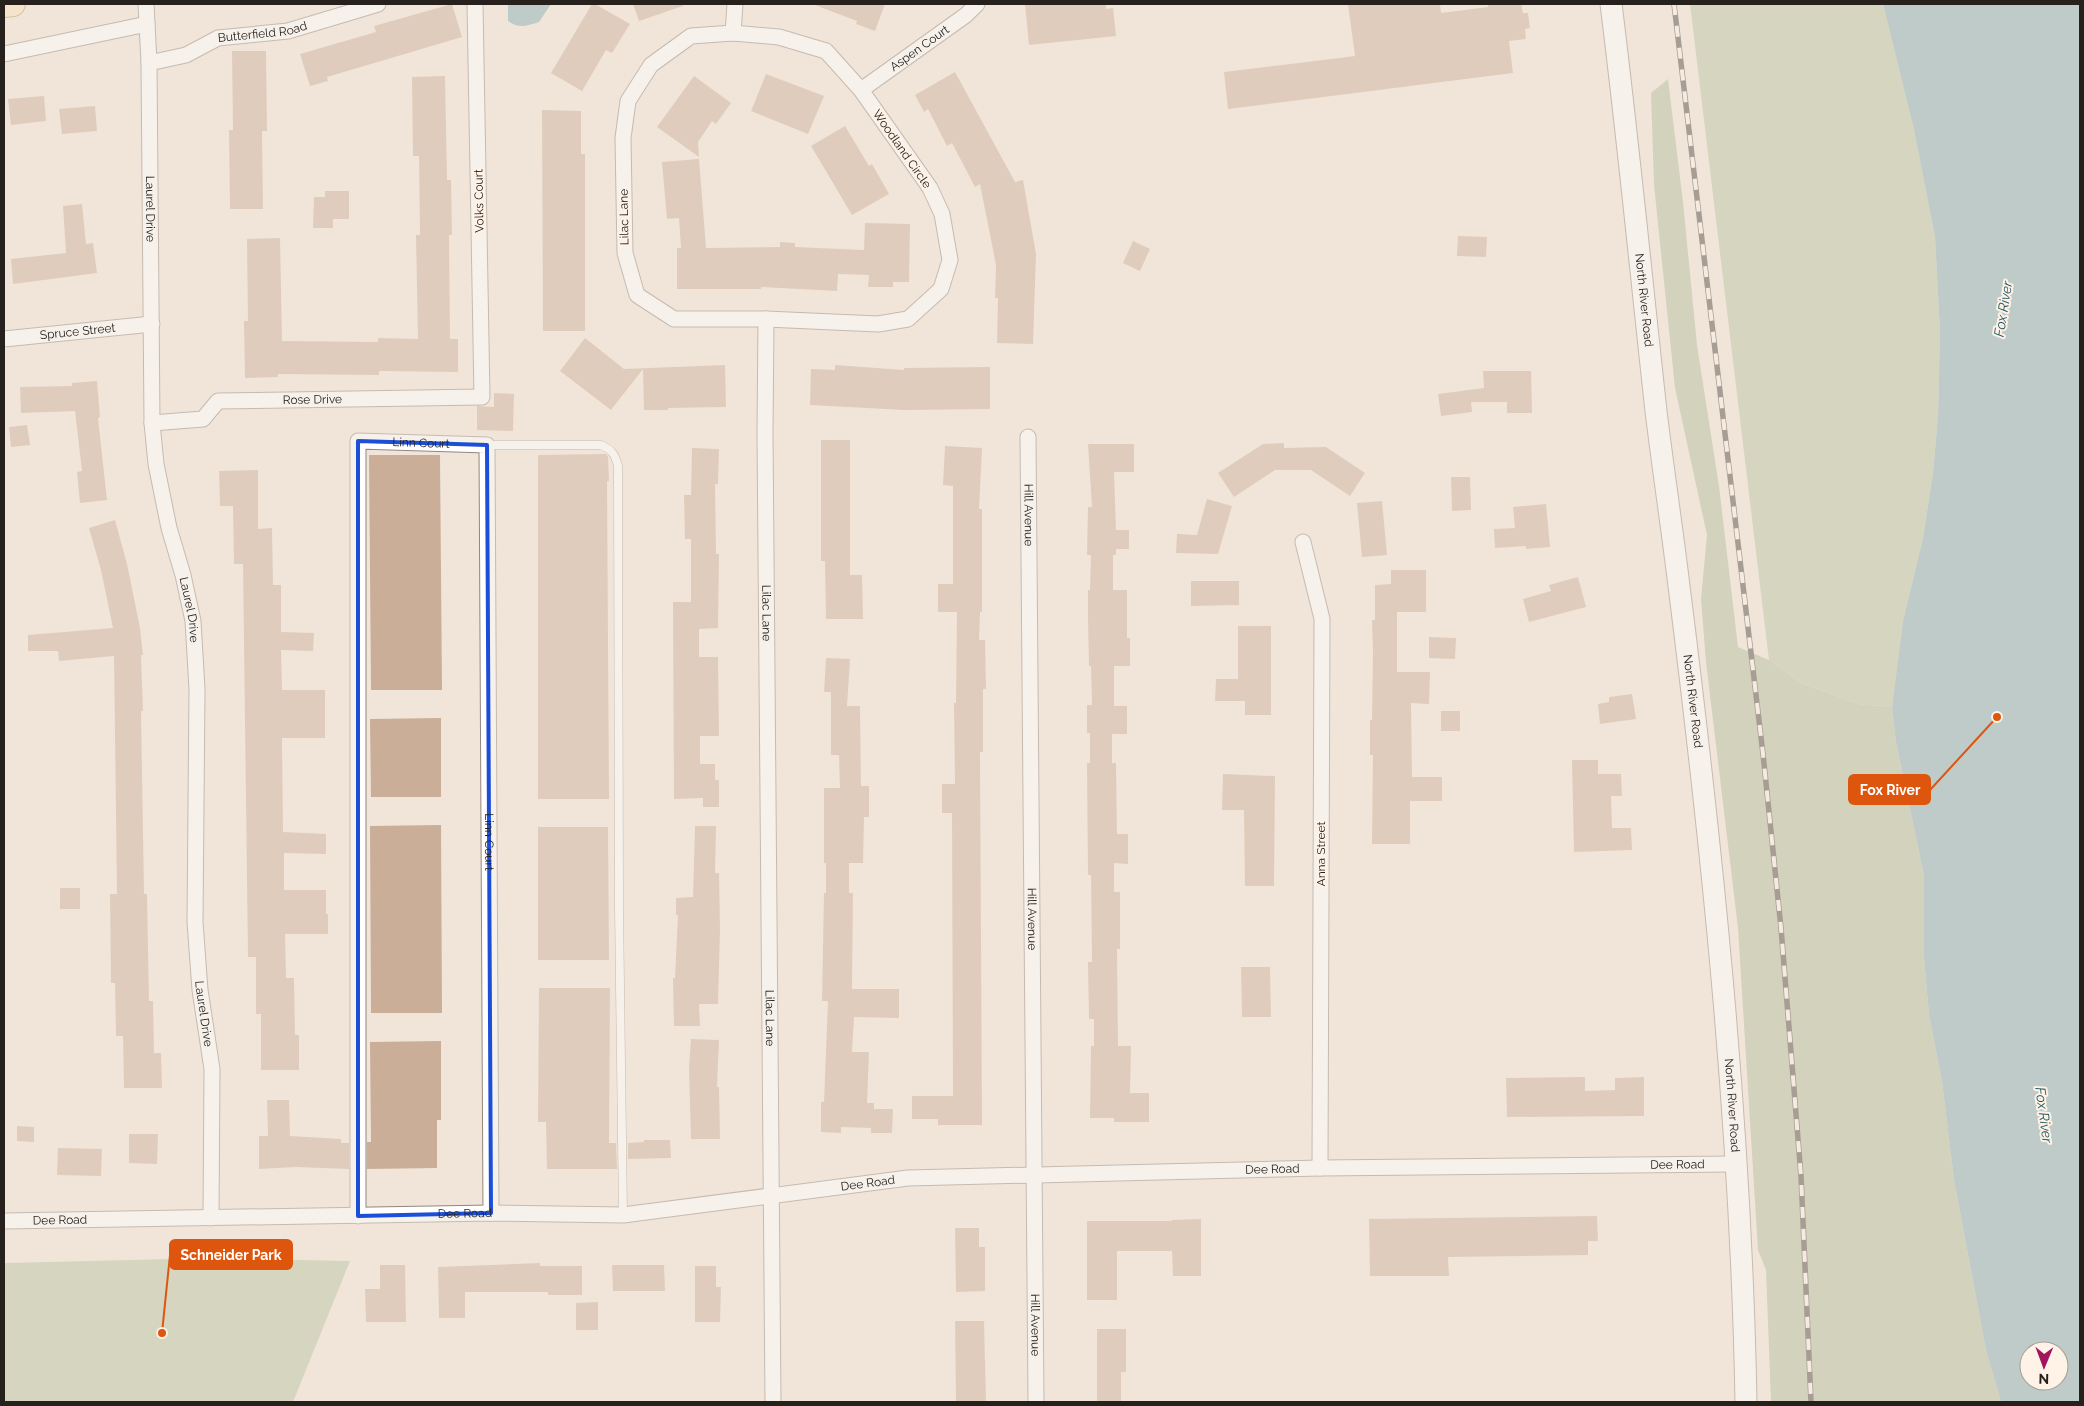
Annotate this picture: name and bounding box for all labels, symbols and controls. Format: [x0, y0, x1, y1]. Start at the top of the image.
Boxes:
street label: Butterfield Road [217, 19, 309, 45]
street label: Aspen Court [887, 22, 952, 74]
street label: Woodland Circle [870, 107, 934, 191]
street label: Volks Court [471, 169, 487, 233]
street label: Laurel Drive [143, 176, 157, 242]
street label: Lilac Lane [617, 189, 631, 245]
street label: North River Road [1632, 253, 1656, 348]
water label: Fox River [1991, 279, 2015, 338]
street label: Spruce Street [39, 321, 116, 342]
street label: Rose Drive [283, 392, 342, 407]
street label: Linn Court [392, 435, 450, 451]
street label: Hill Avenue [1021, 484, 1036, 546]
street label: Laurel Drive [177, 576, 201, 643]
street label: Lilac Lane [759, 585, 774, 641]
street label: North River Road [1680, 654, 1705, 749]
callout: Fox River [1849, 775, 1930, 804]
text: Fox River [1860, 782, 1921, 798]
street label: Linn Court [482, 813, 496, 871]
street label: Anna Street [1314, 822, 1328, 886]
street label: Hill Avenue [1025, 888, 1039, 950]
street label: Laurel Drive [192, 980, 216, 1048]
street label: Lilac Lane [763, 990, 777, 1046]
street label: North River Road [1722, 1058, 1742, 1153]
water label: Fox River [2032, 1086, 2056, 1145]
street label: Dee Road [1650, 1157, 1705, 1172]
street label: Dee Road [1245, 1161, 1300, 1177]
street label: Dee Road [840, 1173, 896, 1194]
street label: Dee Road [438, 1206, 492, 1221]
street label: Dee Road [33, 1213, 87, 1228]
callout: Schneider Park [170, 1240, 292, 1269]
text: Schneider Park [180, 1247, 282, 1263]
street label: Hill Avenue [1028, 1294, 1043, 1356]
north arrow [2019, 1341, 2069, 1391]
text: N [2038, 1371, 2049, 1387]

